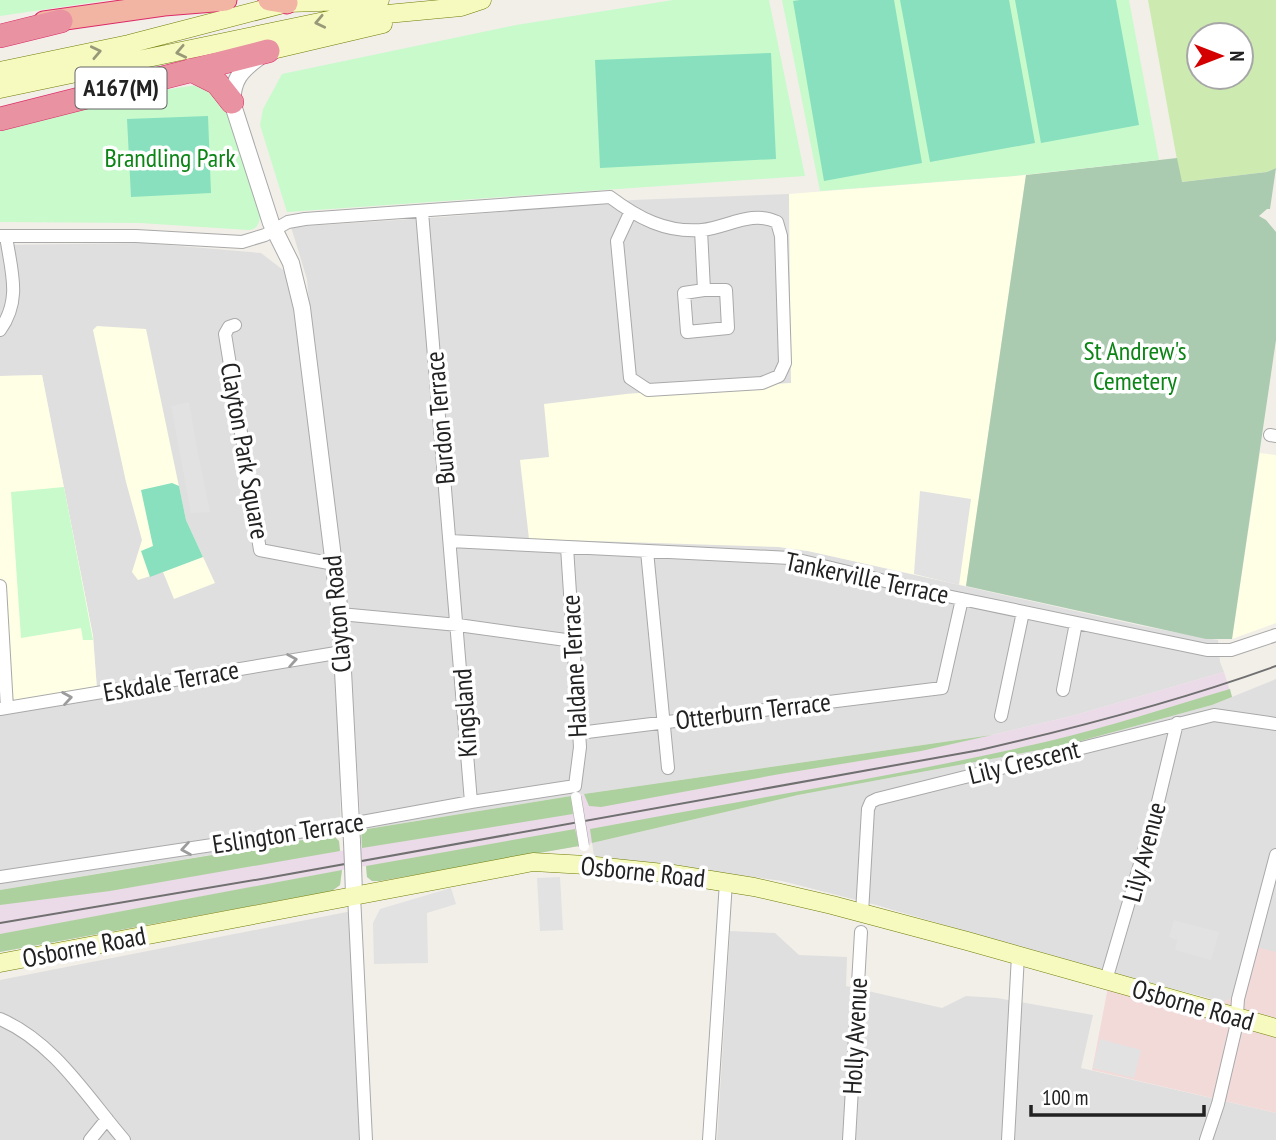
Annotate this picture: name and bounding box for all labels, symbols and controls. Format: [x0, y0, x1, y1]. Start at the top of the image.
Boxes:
one-way arrow [315, 14, 327, 28]
north arrow [1185, 21, 1255, 91]
one-way arrow [175, 43, 187, 58]
one-way arrow [90, 45, 102, 60]
text: N [1225, 51, 1249, 61]
road number: A167(M) [76, 68, 166, 108]
park label: Brandling Park [105, 141, 235, 174]
park label: St Andrew's Cemetery [1083, 334, 1187, 397]
street label: Burdon Terrace [417, 350, 462, 486]
street label: Clayton Park Square [214, 360, 277, 542]
street label: Tankerville Terrace [782, 544, 952, 611]
street label: Clayton Road [315, 554, 358, 674]
street label: Haldane Terrace [553, 594, 594, 738]
street label: Eskdale Terrace [100, 652, 241, 709]
one-way arrow [286, 654, 298, 669]
street label: Kingsland [445, 667, 484, 759]
street label: Otterburn Terrace [673, 685, 832, 736]
one-way arrow [62, 691, 73, 706]
street label: Lily Crescent [965, 732, 1083, 791]
street label: Lily Avenue [1114, 798, 1173, 905]
street label: Eslington Terrace [210, 804, 366, 861]
one-way arrow [180, 841, 192, 856]
street label: Osborne Road [579, 849, 707, 894]
street label: Osborne Road [20, 918, 148, 975]
street label: Osborne Road [1129, 971, 1258, 1038]
street label: Holly Avenue [835, 977, 874, 1095]
scale bar [1031, 1074, 1204, 1118]
text: 100 m [1042, 1084, 1088, 1111]

